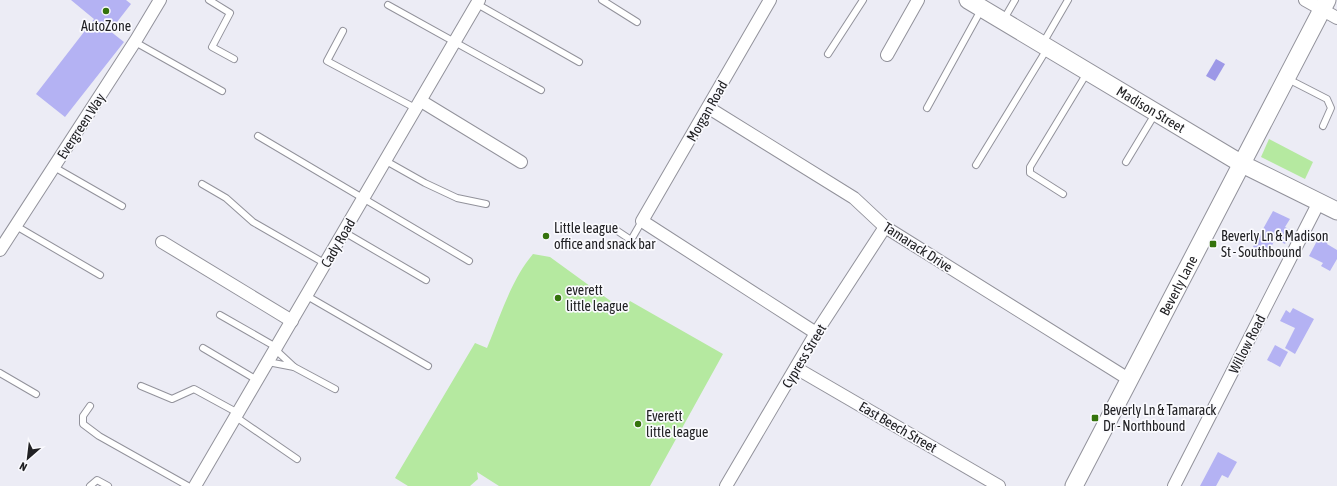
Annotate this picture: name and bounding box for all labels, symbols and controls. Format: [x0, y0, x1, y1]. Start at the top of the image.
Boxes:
marker: AutoZone [101, 6, 111, 16]
place label: AutoZone [81, 18, 131, 34]
street label: Morgan Road [683, 78, 731, 144]
street label: Madison Street [1114, 83, 1188, 136]
street label: Evergreen Way [54, 90, 108, 162]
street label: Cady Road [318, 216, 358, 270]
street label: Tamarack Drive [880, 219, 956, 275]
place label: Little league office and snack bar [554, 220, 656, 252]
place label: Beverly Ln & Madison St - Southbound [1221, 228, 1329, 260]
marker: Little league office and snack bar [541, 231, 551, 241]
marker: Beverly Ln & Madison St - Southbound [1208, 239, 1218, 249]
street label: Beverly Lane [1156, 253, 1201, 318]
place label: everett little league [566, 282, 628, 314]
marker: everett little league [553, 293, 563, 303]
street label: Willow Road [1225, 312, 1269, 376]
street label: Cypress Street [779, 321, 829, 391]
street label: East Beech Street [856, 398, 940, 456]
place label: Beverly Ln & Tamarack Dr - Northbound [1103, 402, 1217, 434]
place label: Everett little league [646, 408, 708, 440]
marker: Beverly Ln & Tamarack Dr - Northbound [1090, 413, 1100, 423]
marker: Everett little league [633, 419, 643, 429]
north arrow [8, 438, 48, 478]
text: N [18, 460, 29, 474]

